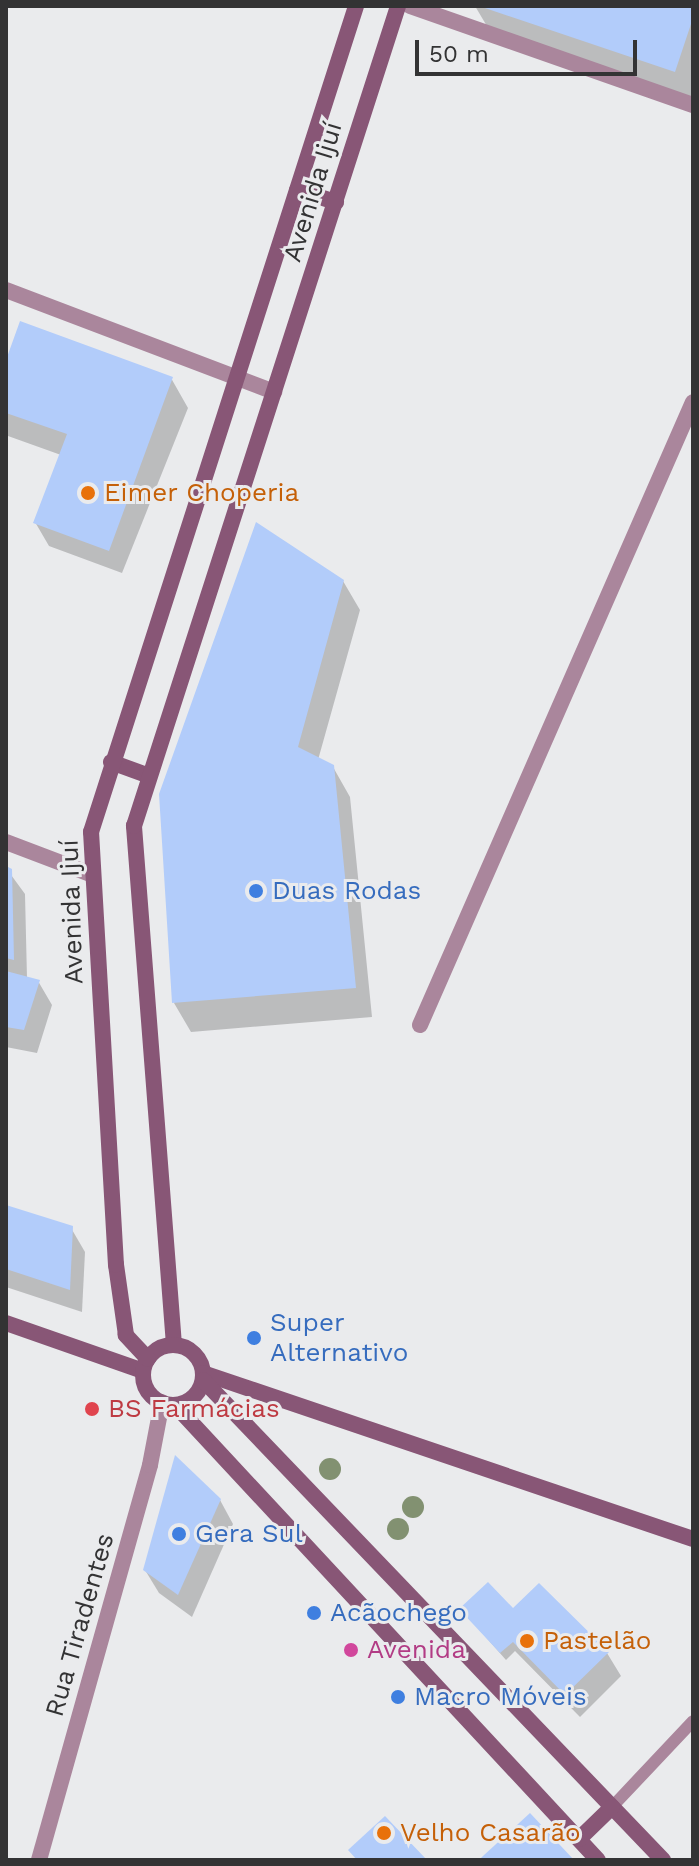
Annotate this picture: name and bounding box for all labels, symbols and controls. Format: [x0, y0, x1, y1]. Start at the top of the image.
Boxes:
scale bar [419, 24, 641, 74]
text: 50 m [429, 40, 489, 68]
street label: Avenida Ijuí [277, 118, 349, 266]
place label: Eimer Choperia [104, 477, 300, 509]
marker: Eimer Choperia [79, 484, 97, 502]
street label: Avenida Ijuí [54, 839, 90, 985]
place label: Duas Rodas [272, 875, 421, 907]
marker: Duas Rodas [247, 882, 265, 900]
place label: Super Alternativo [270, 1307, 408, 1368]
marker: Super Alternativo [245, 1329, 263, 1347]
place label: BS Farmácias [108, 1393, 280, 1425]
marker: BS Farmácias [83, 1400, 101, 1418]
place label: Gera Sul [195, 1518, 303, 1550]
marker: Gera Sul [170, 1525, 188, 1543]
street label: Rua Tiradentes [39, 1529, 121, 1721]
place label: Acãochego [330, 1597, 467, 1629]
marker: Acãochego [305, 1604, 323, 1622]
place label: Pastelão [543, 1625, 651, 1657]
marker: Pastelão [518, 1632, 536, 1650]
place label: Avenida [367, 1634, 466, 1666]
marker: Avenida [342, 1641, 360, 1659]
place label: Macro Móveis [414, 1681, 587, 1713]
marker: Macro Móveis [389, 1688, 407, 1706]
place label: Velho Casarão [400, 1817, 581, 1849]
marker: Velho Casarão [375, 1824, 393, 1842]

